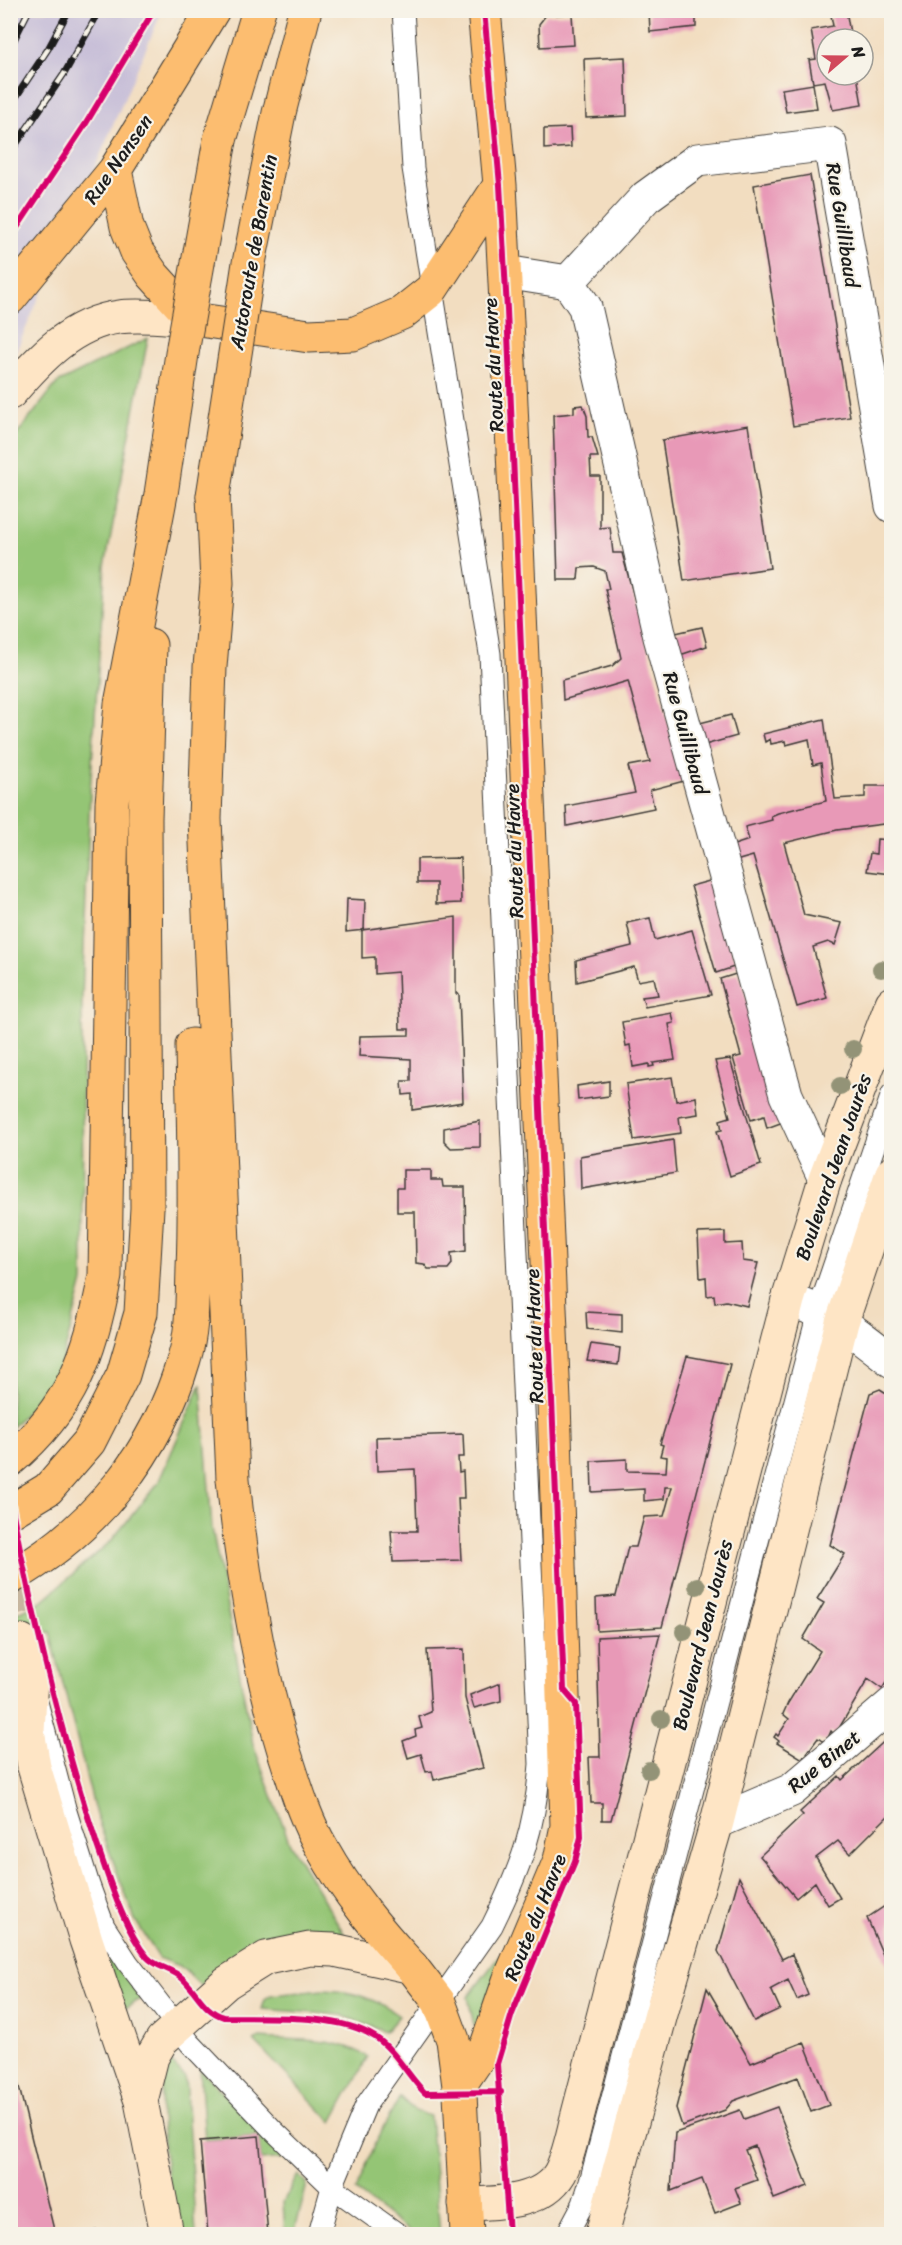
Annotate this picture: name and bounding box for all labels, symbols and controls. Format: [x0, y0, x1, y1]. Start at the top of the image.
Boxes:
north arrow [815, 27, 875, 87]
text: N [843, 41, 874, 63]
street label: Rue Nansen [74, 107, 163, 212]
street label: Autoroute de Barentin [219, 152, 288, 353]
street label: Rue Guillibaud [815, 160, 870, 291]
street label: Route du Havre [472, 297, 514, 433]
street label: Rue Guillibaud [652, 668, 719, 800]
street label: Route du Havre [495, 783, 534, 919]
street label: Boulevard Jean Jaurès [785, 1068, 882, 1265]
street label: Route du Havre [515, 1268, 554, 1404]
street label: Boulevard Jean Jaurès [662, 1535, 743, 1734]
street label: Rue Binet [780, 1720, 869, 1802]
street label: Route du Havre [494, 1848, 577, 1986]

